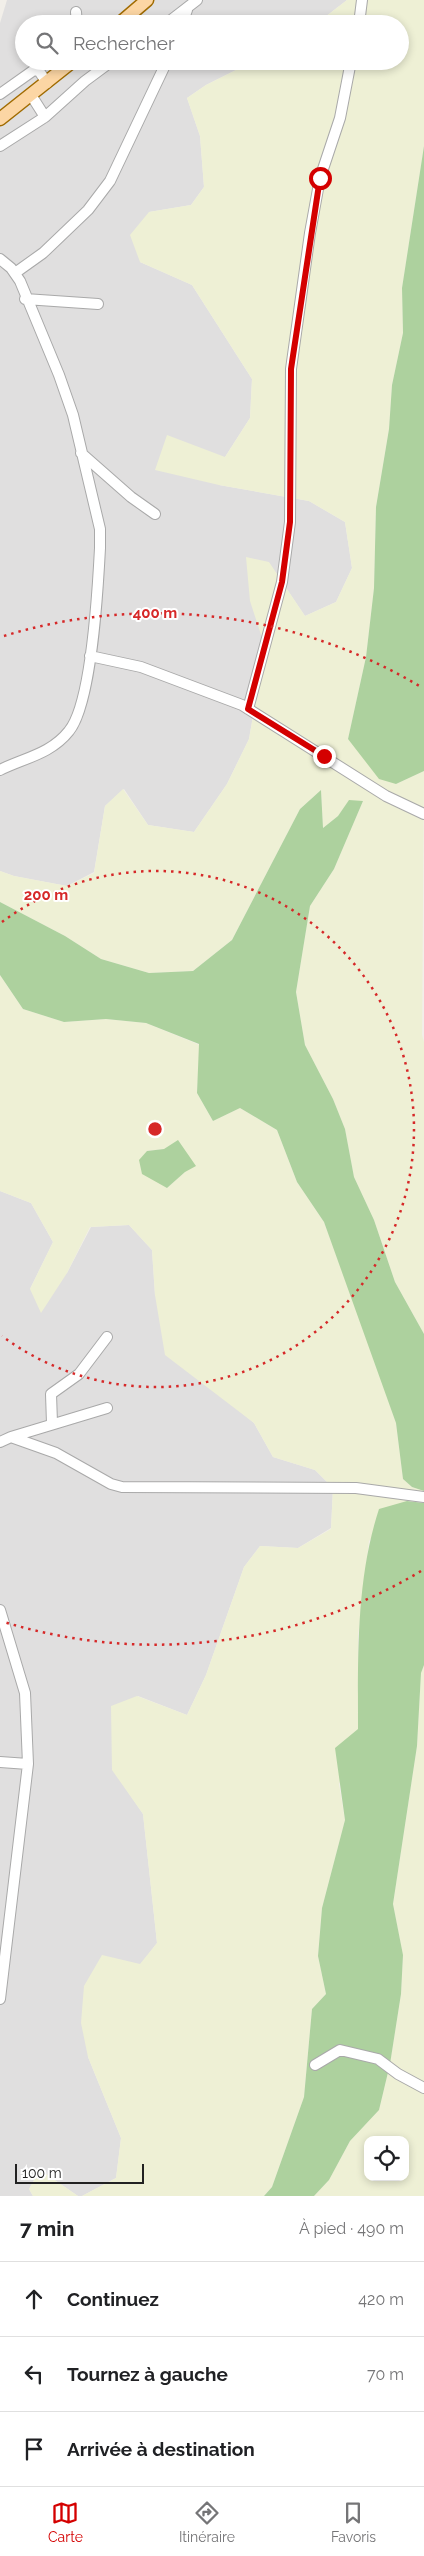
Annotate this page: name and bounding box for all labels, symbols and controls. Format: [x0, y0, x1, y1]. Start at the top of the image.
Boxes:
search box [15, 15, 409, 70]
icon: search [33, 29, 61, 57]
text: Rechercher [73, 32, 175, 54]
route start [309, 167, 332, 190]
text: 400 m [133, 604, 177, 622]
route end [313, 745, 336, 768]
text: 200 m [24, 886, 68, 904]
centre of rings [146, 1120, 164, 1138]
map controls [364, 2136, 409, 2181]
button: locate [364, 2136, 409, 2181]
scale bar [15, 2161, 144, 2184]
text: 100 m [22, 2165, 62, 2181]
text: 7 min [20, 2216, 74, 2241]
text: À pied · 490 m [299, 2219, 404, 2238]
icon: ahead [20, 2285, 48, 2313]
text: Continuez [67, 2288, 159, 2310]
text: 420 m [358, 2290, 404, 2309]
icon: left [20, 2360, 48, 2388]
text: Tournez à gauche [67, 2363, 228, 2385]
text: 70 m [367, 2365, 404, 2384]
icon: arrive [20, 2435, 48, 2463]
text: Arrivée à destination [67, 2438, 255, 2460]
tab: Carte [48, 2499, 83, 2545]
tab: Itinéraire [179, 2499, 235, 2545]
tab: Favoris [331, 2499, 376, 2545]

